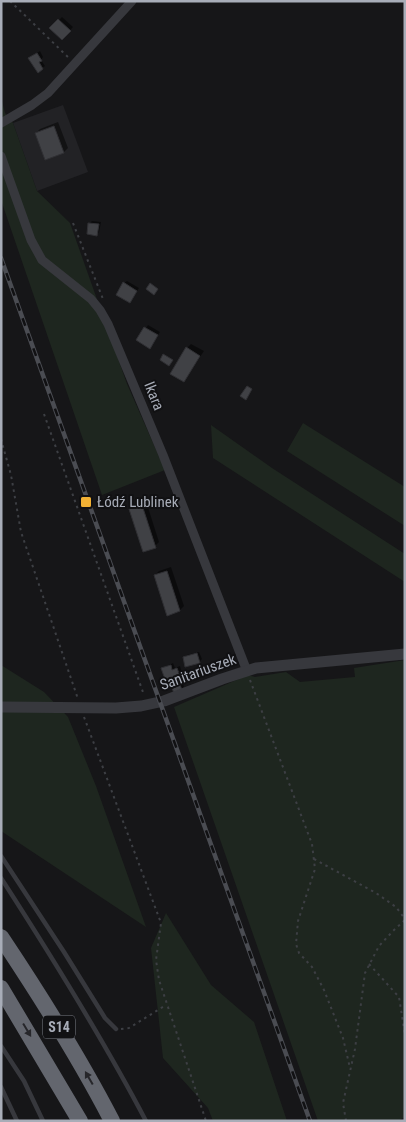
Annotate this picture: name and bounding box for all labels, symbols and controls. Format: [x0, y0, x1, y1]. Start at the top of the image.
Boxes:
street label: Ikara [140, 379, 168, 413]
place label: Łódź Lublinek [97, 493, 179, 511]
marker: Łódź Lublinek [79, 495, 93, 509]
street label: Sanitariuszek [157, 650, 239, 694]
road number: S14 [43, 1016, 75, 1038]
one-way arrow [23, 1023, 32, 1036]
one-way arrow [85, 1070, 93, 1085]

